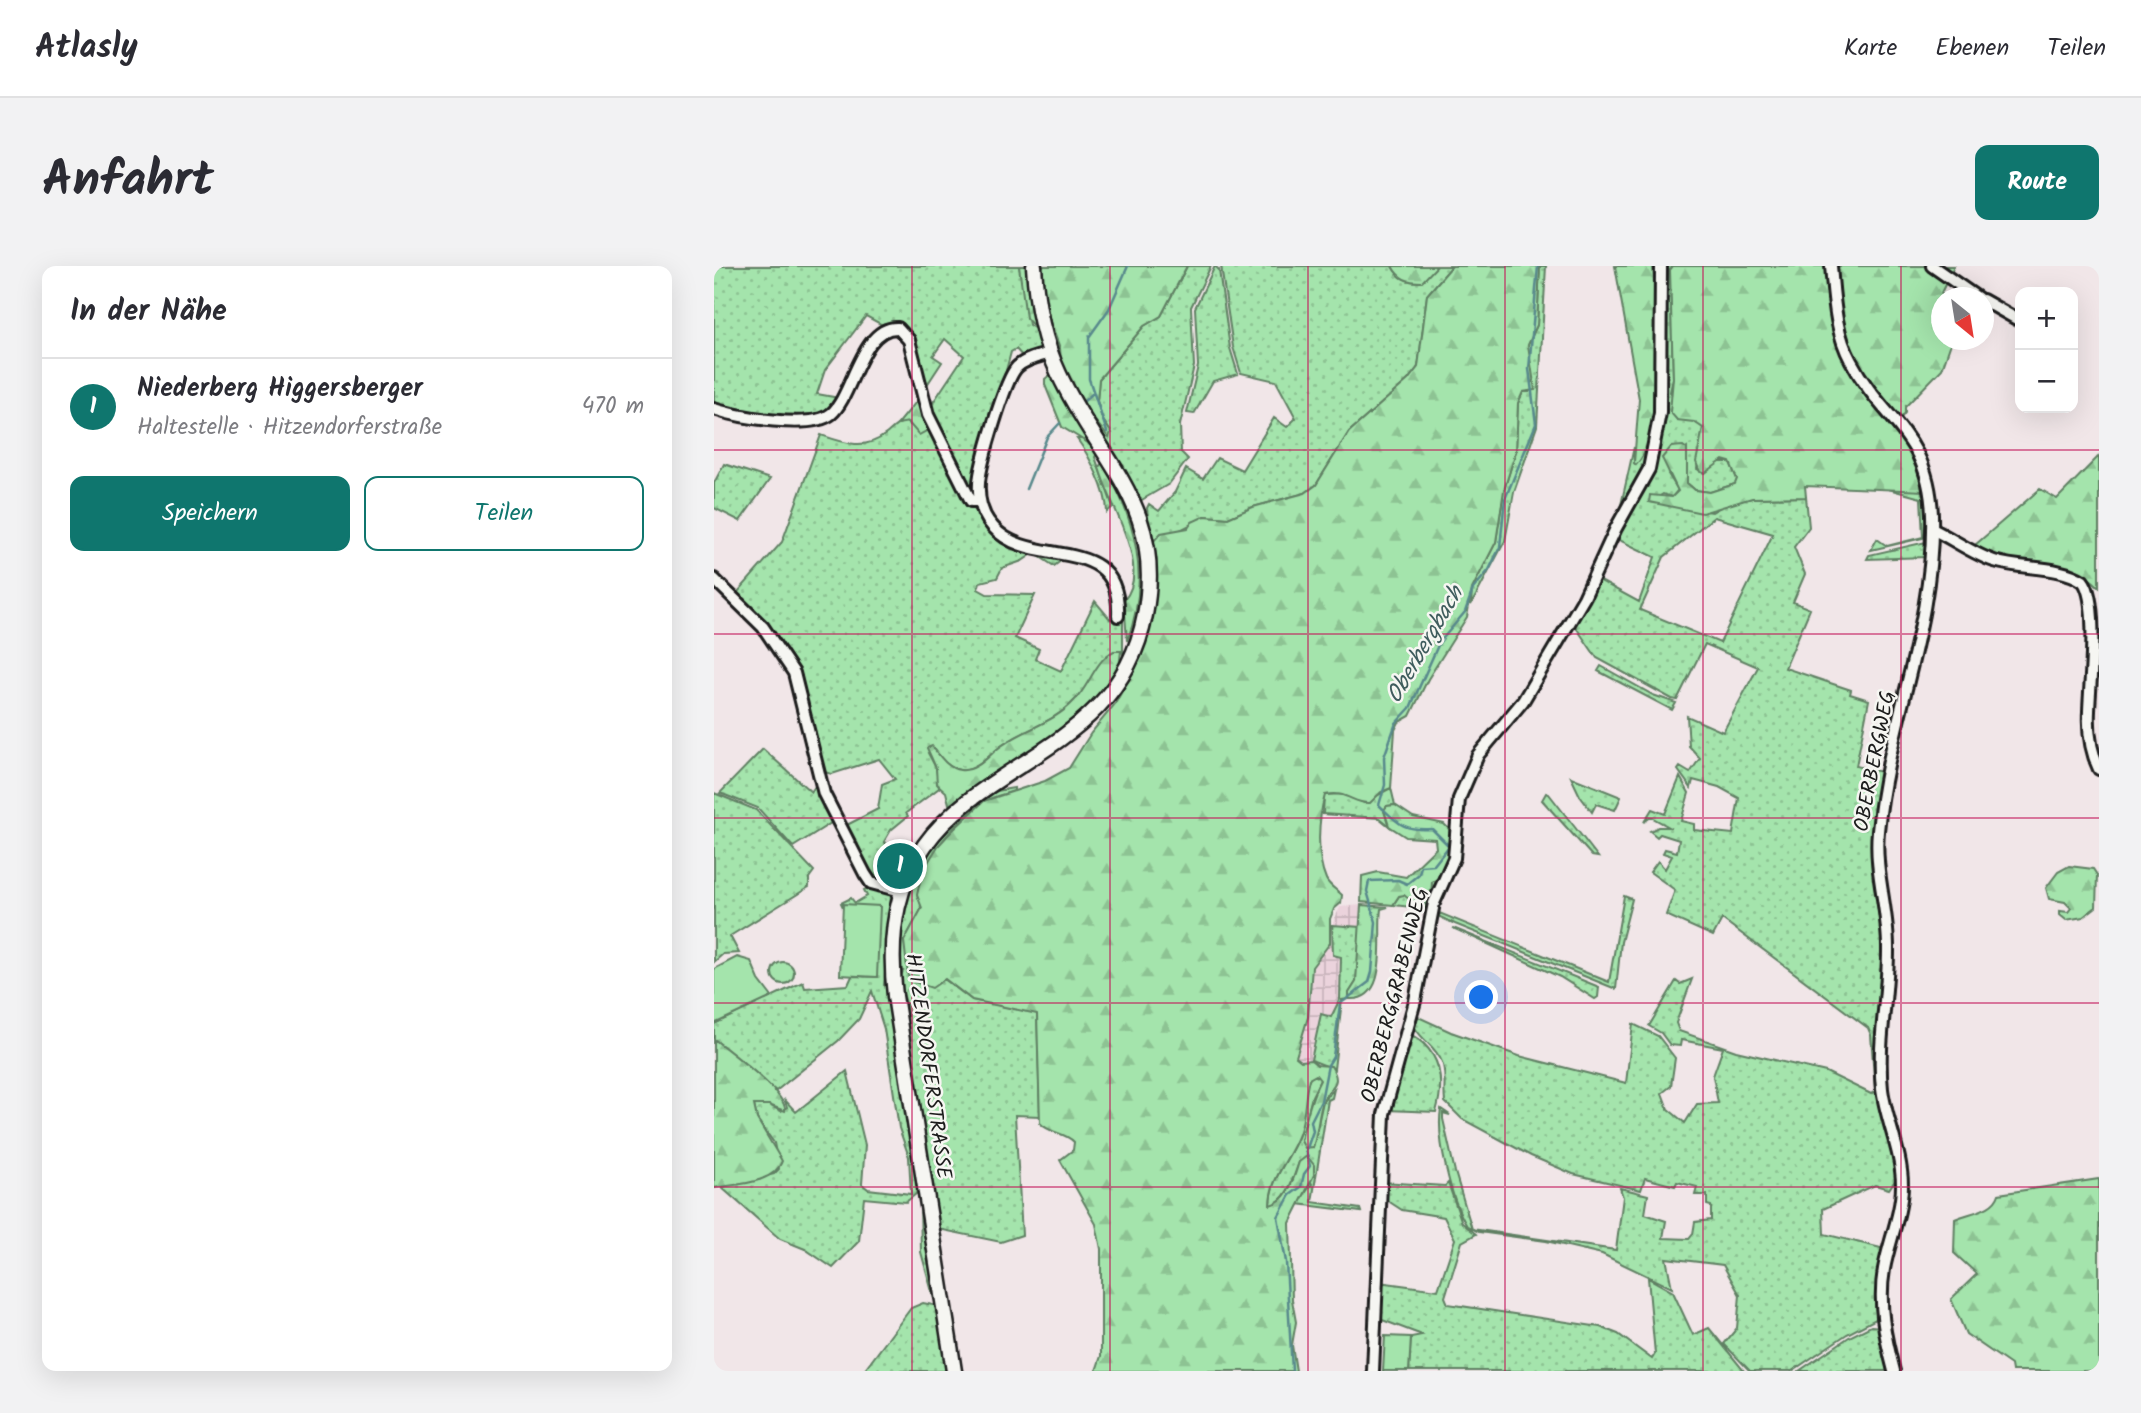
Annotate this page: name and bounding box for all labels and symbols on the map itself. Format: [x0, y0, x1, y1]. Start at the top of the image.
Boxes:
north arrow [1931, 287, 1994, 350]
water label: Oberbergbach [1378, 578, 1475, 711]
street label: OBERBERGWEG [1846, 688, 1905, 835]
pin: 1 [877, 840, 923, 892]
street label: OBERBERGGRABENWEG [1353, 884, 1438, 1106]
street label: HITZENDORFERSTRASSE [895, 951, 960, 1182]
your location [1464, 980, 1498, 1014]

